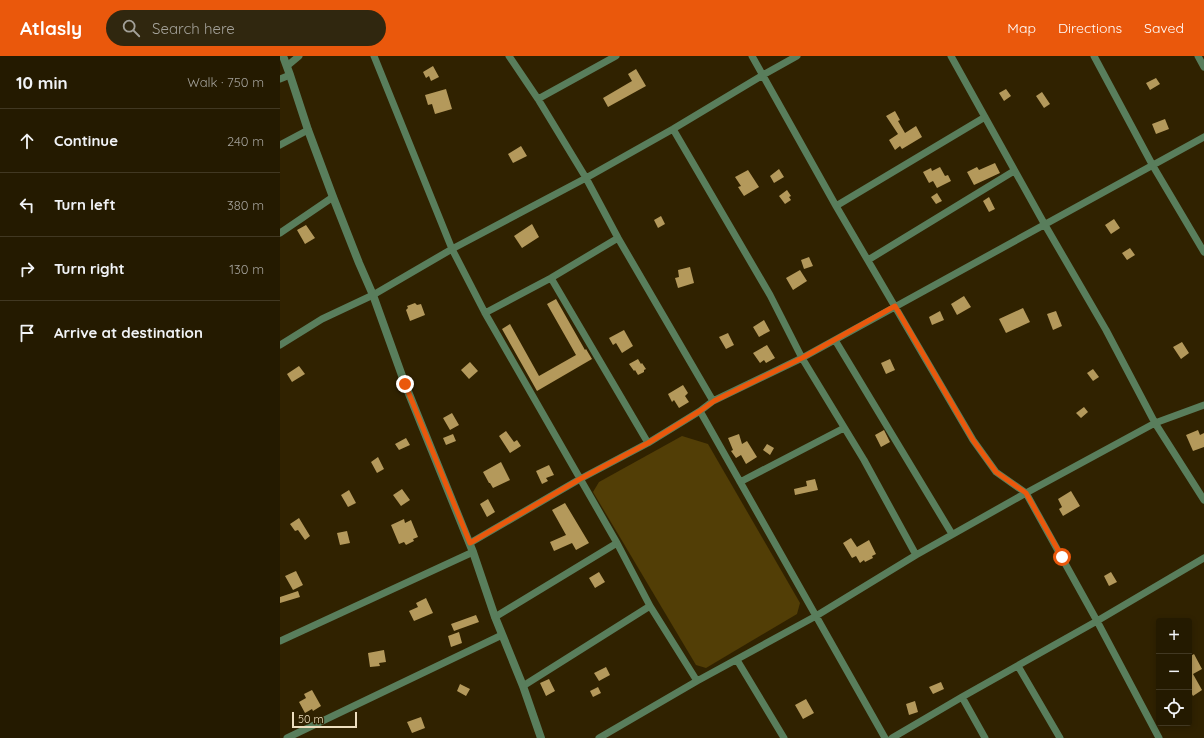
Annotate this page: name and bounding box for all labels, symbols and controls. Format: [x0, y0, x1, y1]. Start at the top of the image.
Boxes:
search box [106, 10, 386, 46]
text: Atlasly [20, 16, 82, 40]
icon: search [120, 17, 142, 39]
text: Search here [152, 19, 235, 38]
text: Map [1007, 19, 1036, 37]
text: Directions [1058, 19, 1122, 37]
text: Saved [1144, 19, 1184, 37]
text: 10 min [16, 72, 68, 93]
text: Walk · 750 m [187, 74, 264, 90]
icon: ahead [16, 130, 38, 152]
text: Continue [54, 131, 118, 150]
text: 240 m [227, 133, 264, 149]
icon: left [16, 194, 38, 216]
text: Turn left [54, 195, 116, 214]
text: 380 m [227, 197, 264, 213]
icon: right [16, 258, 38, 280]
text: Turn right [54, 259, 125, 278]
text: 130 m [229, 261, 264, 277]
icon: arrive [16, 322, 38, 344]
text: Arrive at destination [54, 323, 203, 342]
route end [396, 375, 414, 393]
route start [1053, 548, 1071, 566]
map controls [1156, 618, 1192, 726]
button: + [1156, 618, 1192, 654]
button: − [1156, 654, 1192, 690]
button: locate [1156, 690, 1192, 726]
scale bar [292, 710, 357, 729]
text: 50 m [298, 712, 324, 726]

